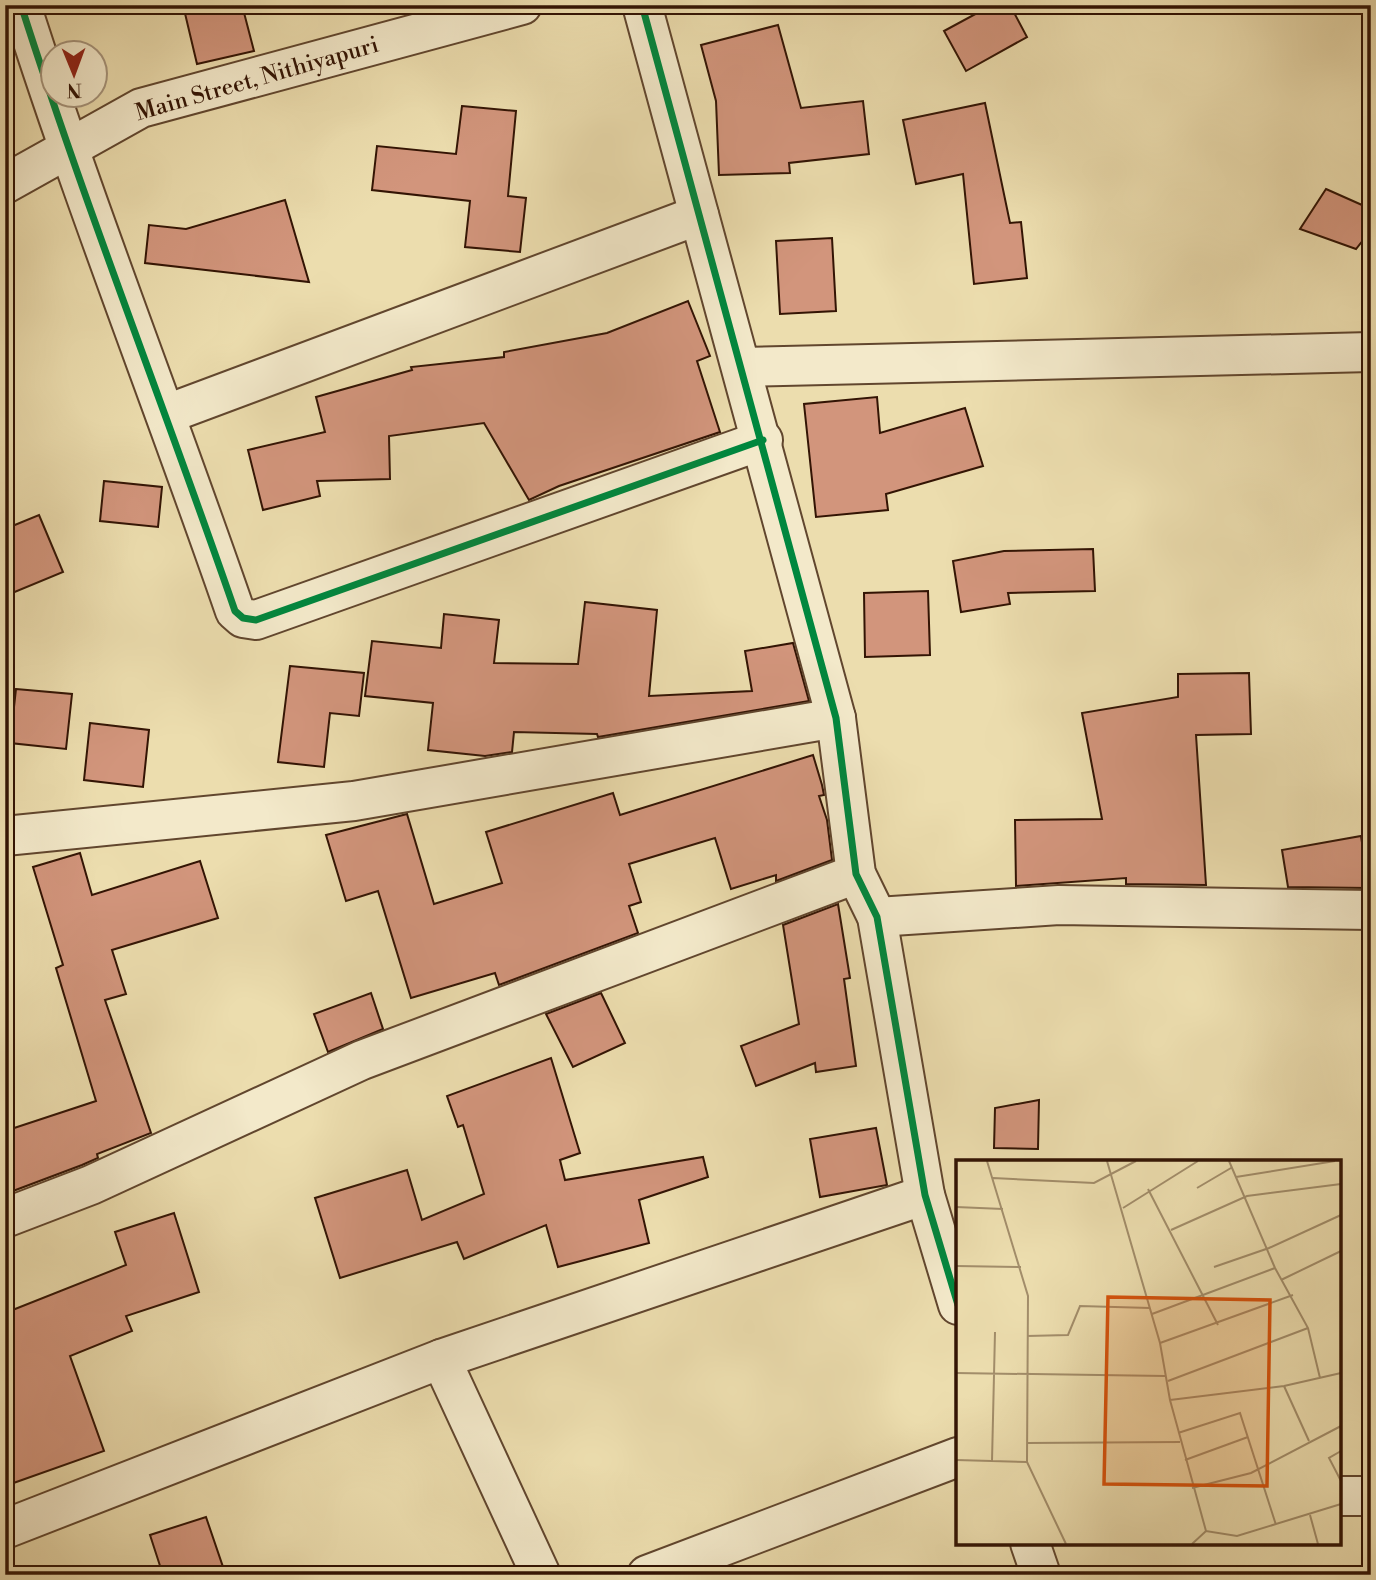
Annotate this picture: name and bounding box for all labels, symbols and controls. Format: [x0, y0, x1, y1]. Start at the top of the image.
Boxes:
street label: Main Street, Nithiyapuri [132, 31, 382, 127]
north arrow [38, 38, 108, 108]
text: N [67, 78, 82, 102]
inset map [956, 1160, 1341, 1545]

